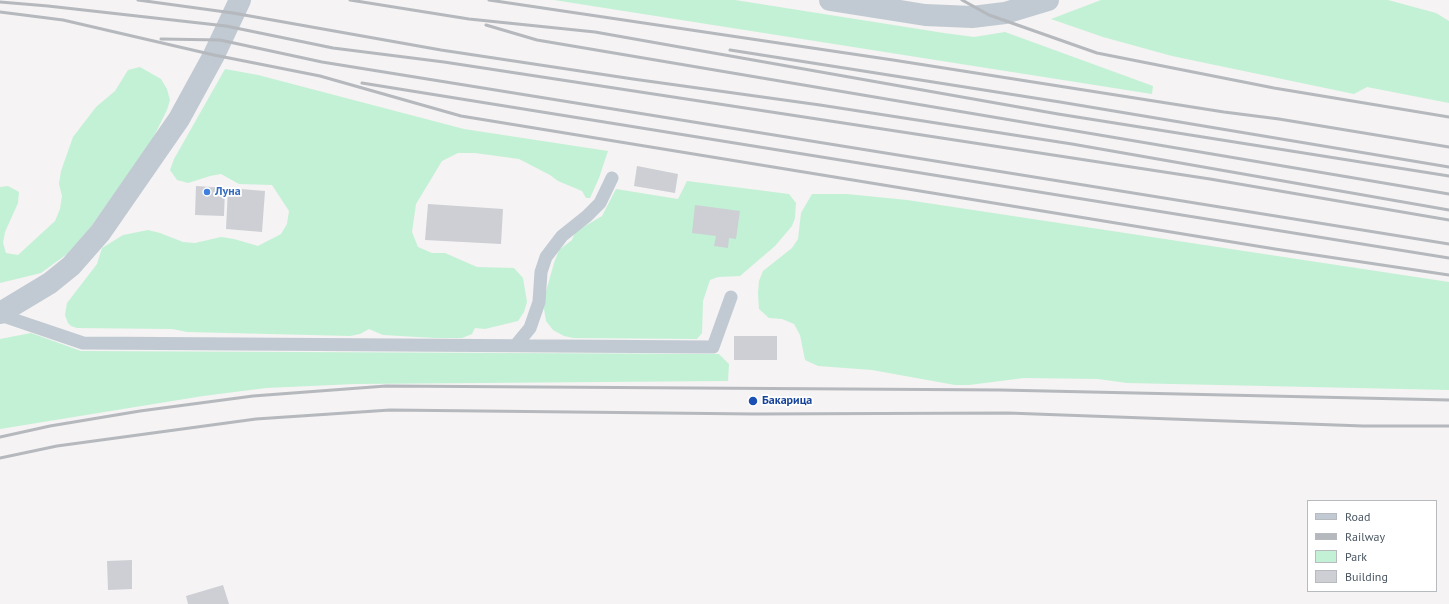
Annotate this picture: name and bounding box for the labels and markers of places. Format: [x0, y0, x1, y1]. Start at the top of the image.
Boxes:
place label: Луна [215, 185, 241, 199]
marker: Луна [202, 187, 212, 197]
place label: Бакарица [762, 394, 812, 408]
marker: Бакарица [747, 395, 759, 407]

